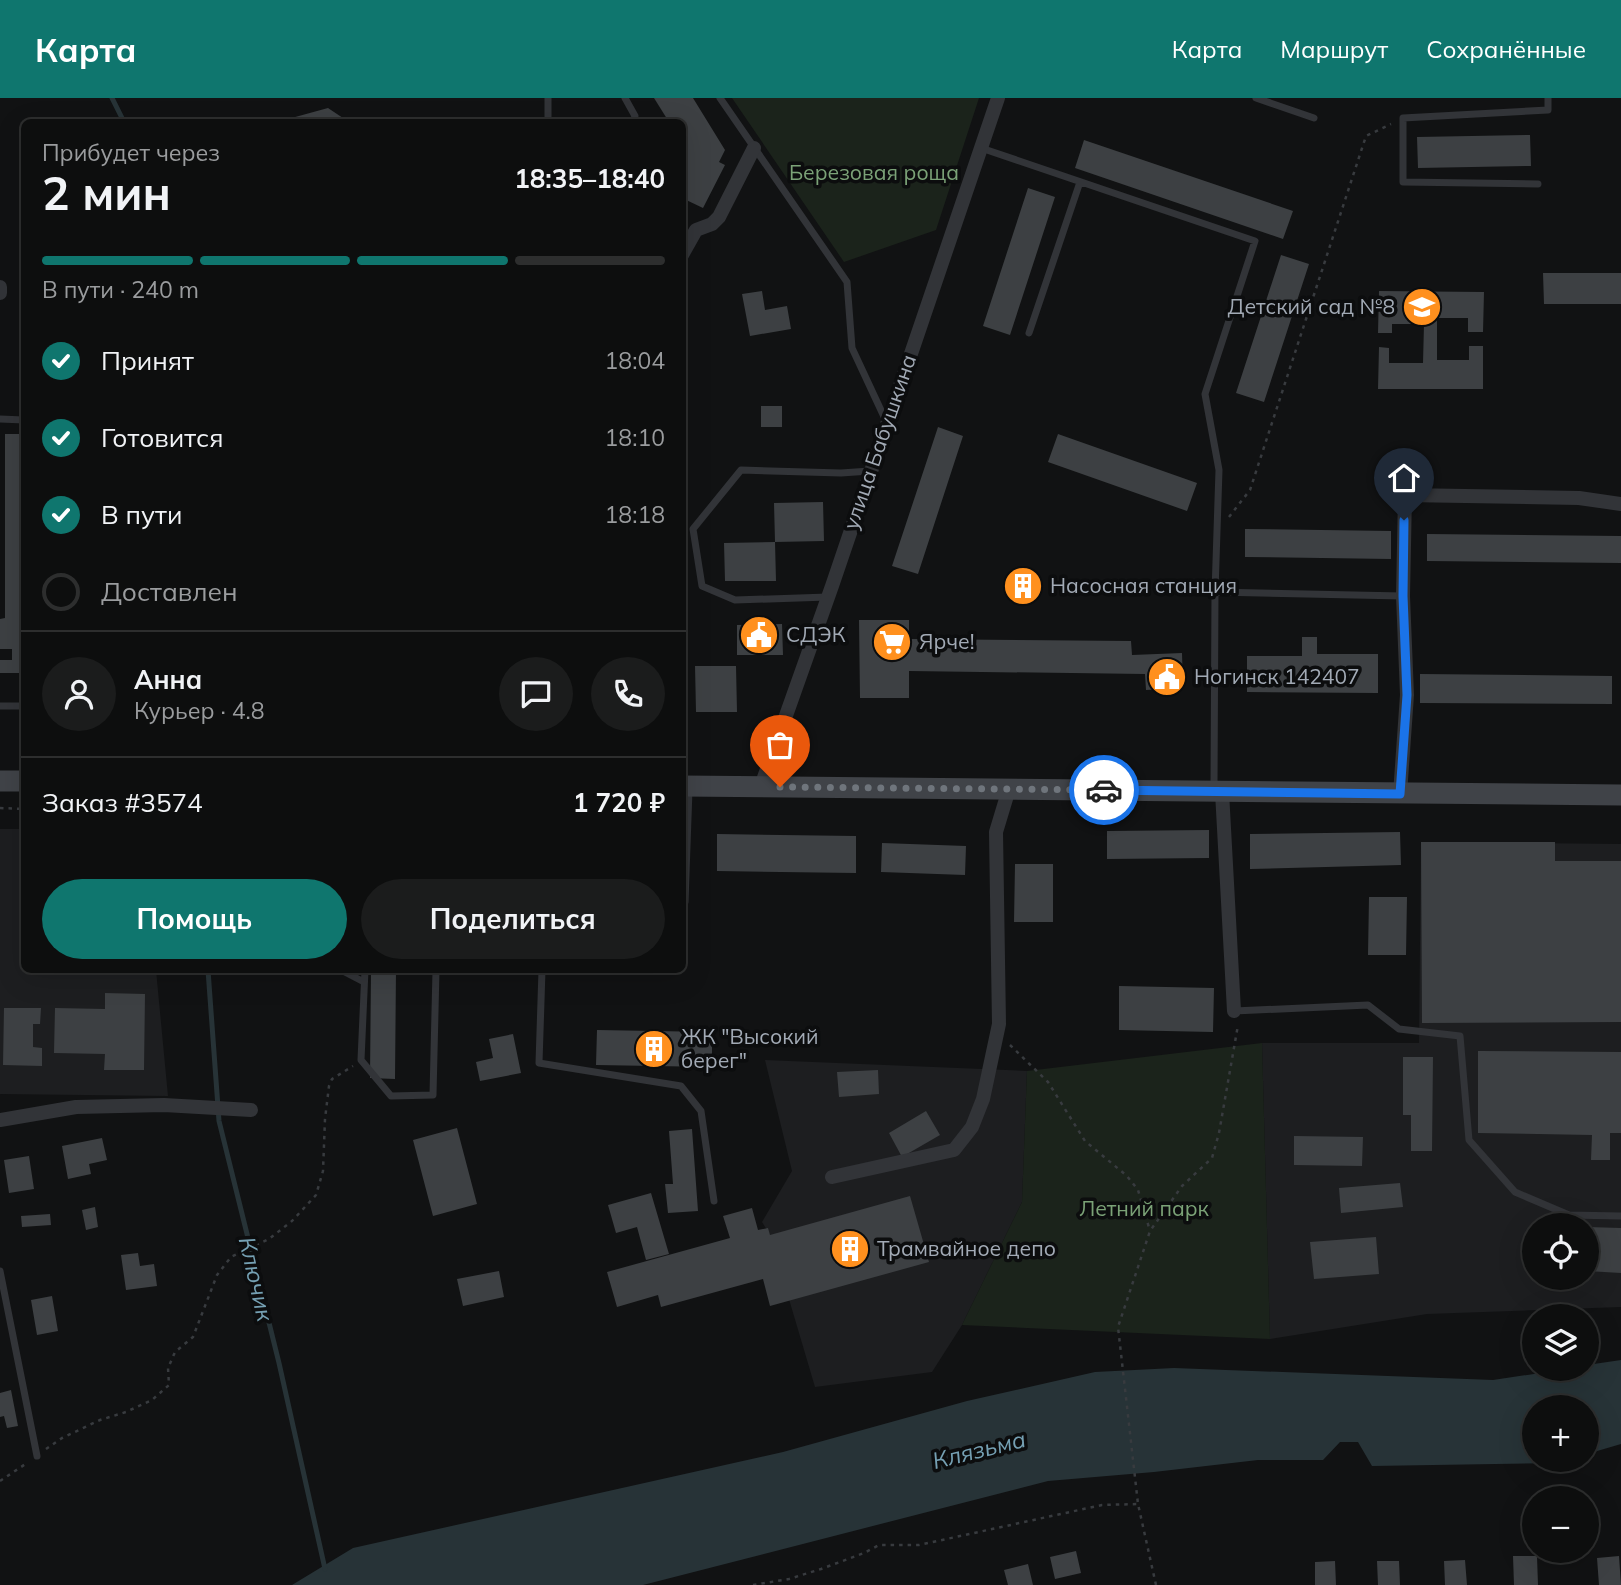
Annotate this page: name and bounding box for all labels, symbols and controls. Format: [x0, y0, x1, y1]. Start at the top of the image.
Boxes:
text: Карта [35, 29, 137, 70]
text: Карта [1172, 34, 1242, 64]
text: Маршрут [1280, 34, 1388, 64]
text: Сохранённые [1426, 34, 1586, 64]
text: Прибудет через [42, 138, 220, 167]
park label: Березовая роща [789, 159, 959, 185]
text: 18:35–18:40 [514, 162, 665, 195]
text: 2 мин [42, 164, 171, 222]
text: В пути · 240 m [42, 275, 199, 304]
school or university icon: Детский сад №8 [1401, 286, 1443, 328]
place label: Детский сад №8 [1228, 293, 1395, 319]
icon: check [42, 342, 80, 380]
text: Принят [101, 344, 194, 377]
text: 18:04 [605, 346, 665, 375]
street label: улица Бабушкина [837, 351, 921, 533]
icon: check [42, 419, 80, 457]
text: Готовится [101, 421, 224, 454]
text: 18:10 [605, 423, 665, 452]
pin [1374, 448, 1434, 520]
icon: home [1385, 459, 1423, 497]
icon: check [42, 496, 80, 534]
text: В пути [101, 498, 182, 531]
text: 18:18 [605, 500, 665, 529]
building icon: Насосная станция [1002, 565, 1044, 607]
place label: Насосная станция [1050, 572, 1237, 598]
text: Доставлен [101, 575, 238, 608]
public building icon: СДЭК [738, 614, 780, 656]
place label: СДЭК [786, 621, 846, 647]
supermarket icon: Ярче! [871, 621, 913, 663]
place label: Ярче! [919, 628, 975, 654]
public building icon: Ногинск 142407 [1146, 656, 1188, 698]
button: person [42, 657, 116, 731]
button: chat [499, 657, 573, 731]
button: phone [591, 657, 665, 731]
text: Анна [134, 663, 202, 696]
place label: Ногинск 142407 [1194, 663, 1360, 689]
text: Курьер · 4.8 [134, 696, 265, 725]
pin [750, 715, 810, 787]
icon: bag [761, 726, 799, 764]
courier [1069, 755, 1139, 825]
icon: car [1085, 771, 1123, 809]
text: Заказ #3574 [42, 786, 203, 819]
text: 1 720 ₽ [573, 786, 665, 819]
button: Помощь [42, 879, 347, 959]
button: Поделиться [361, 879, 665, 959]
place label: ЖК "Высокий берег" [681, 1023, 818, 1073]
building icon: ЖК "Высокий берег" [633, 1028, 675, 1070]
park label: Летний парк [1079, 1195, 1210, 1221]
map controls [1522, 1213, 1599, 1563]
button: locate [1522, 1213, 1599, 1290]
building icon: Трамвайное депо [829, 1228, 871, 1270]
water label: Ключик [233, 1234, 280, 1325]
place label: Трамвайное депо [877, 1235, 1056, 1261]
button: layers [1522, 1304, 1599, 1381]
button: + [1522, 1395, 1599, 1472]
water label: Клязьма [929, 1424, 1029, 1475]
button: − [1522, 1486, 1599, 1563]

